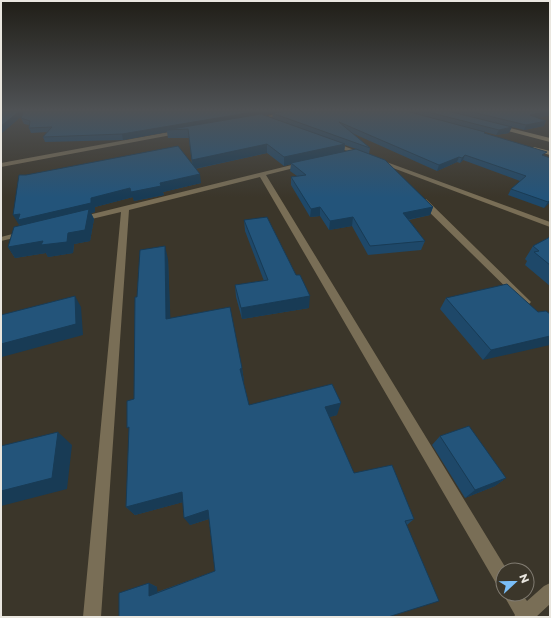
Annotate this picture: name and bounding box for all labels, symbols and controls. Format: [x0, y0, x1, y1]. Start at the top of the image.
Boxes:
north arrow [495, 562, 535, 602]
text: N [516, 572, 532, 585]

